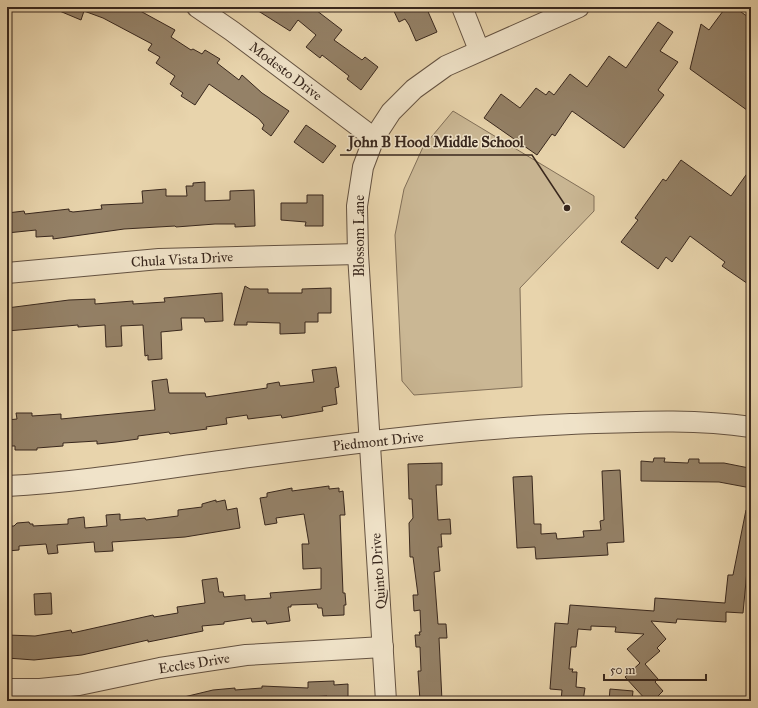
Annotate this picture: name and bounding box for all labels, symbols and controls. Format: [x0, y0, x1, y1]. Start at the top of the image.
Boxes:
street label: Modesto Drive [246, 38, 326, 104]
callout: John B Hood Middle School [340, 128, 532, 155]
text: John B Hood Middle School [346, 133, 525, 152]
street label: Blossom Lane [351, 195, 368, 277]
street label: Chula Vista Drive [130, 248, 234, 271]
street label: Piedmont Drive [332, 428, 425, 455]
street label: Quinto Drive [367, 532, 390, 610]
street label: Eccles Drive [157, 649, 231, 678]
scale bar [604, 656, 706, 682]
text: 50 m [610, 663, 635, 677]

